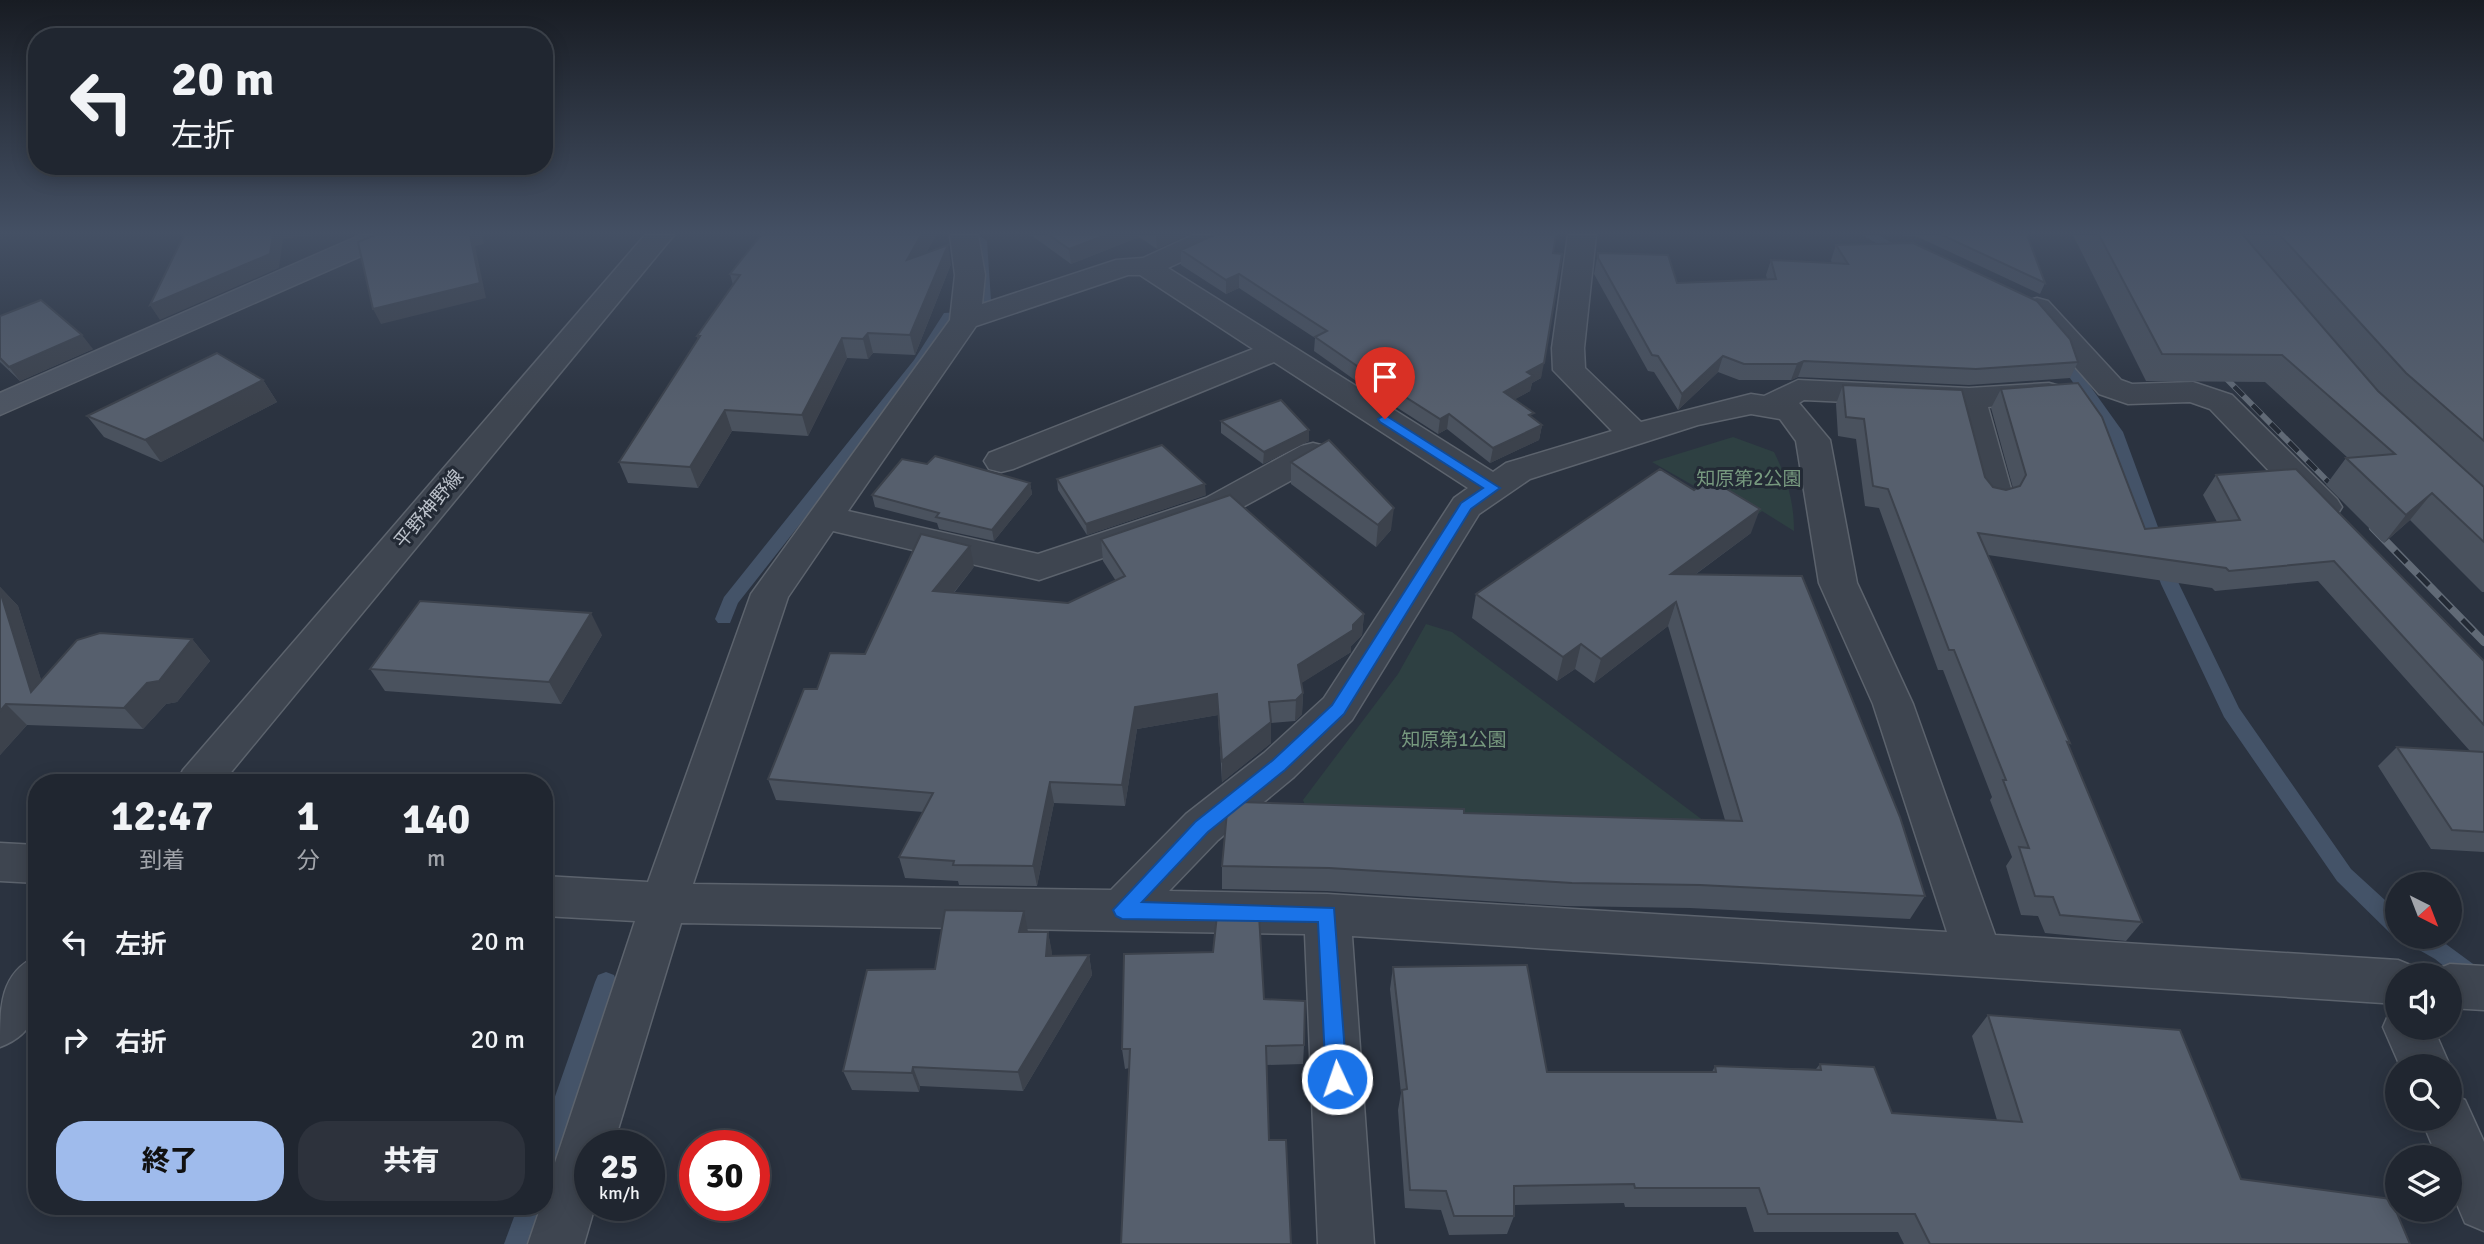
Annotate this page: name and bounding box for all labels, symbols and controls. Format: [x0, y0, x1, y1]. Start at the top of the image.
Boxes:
text: 20 m [171, 49, 274, 109]
icon: left [56, 56, 147, 147]
text: 左折 [171, 116, 235, 155]
pin [1355, 347, 1415, 419]
icon: arrive [1366, 358, 1404, 396]
street label: 平野神野線 [389, 465, 469, 553]
park label: 知原第2公園 [1696, 467, 1802, 491]
park label: 知原第1公園 [1401, 728, 1507, 752]
text: 12:47 [111, 791, 214, 842]
text: 1 [297, 791, 319, 842]
text: 140 [402, 794, 470, 845]
text: m [427, 844, 445, 873]
text: 到着 [139, 846, 185, 875]
text: 分 [297, 846, 320, 875]
north arrow [2385, 872, 2462, 948]
map controls [2385, 872, 2462, 1222]
icon: left [56, 923, 94, 961]
text: 20 m [470, 926, 525, 958]
text: 左折 [115, 929, 167, 961]
button: sound [2385, 963, 2462, 1040]
icon: right [56, 1021, 94, 1059]
text: 20 m [470, 1024, 525, 1056]
text: 右折 [115, 1027, 167, 1059]
position arrow [1300, 1042, 1374, 1116]
button: search [2385, 1054, 2462, 1131]
button: 終了 [56, 1121, 284, 1201]
button: 共有 [298, 1121, 525, 1201]
speed limit sign: 30 [679, 1130, 770, 1221]
text: 25 [601, 1145, 638, 1188]
button: layers [2385, 1145, 2462, 1222]
text: km/h [599, 1182, 640, 1204]

